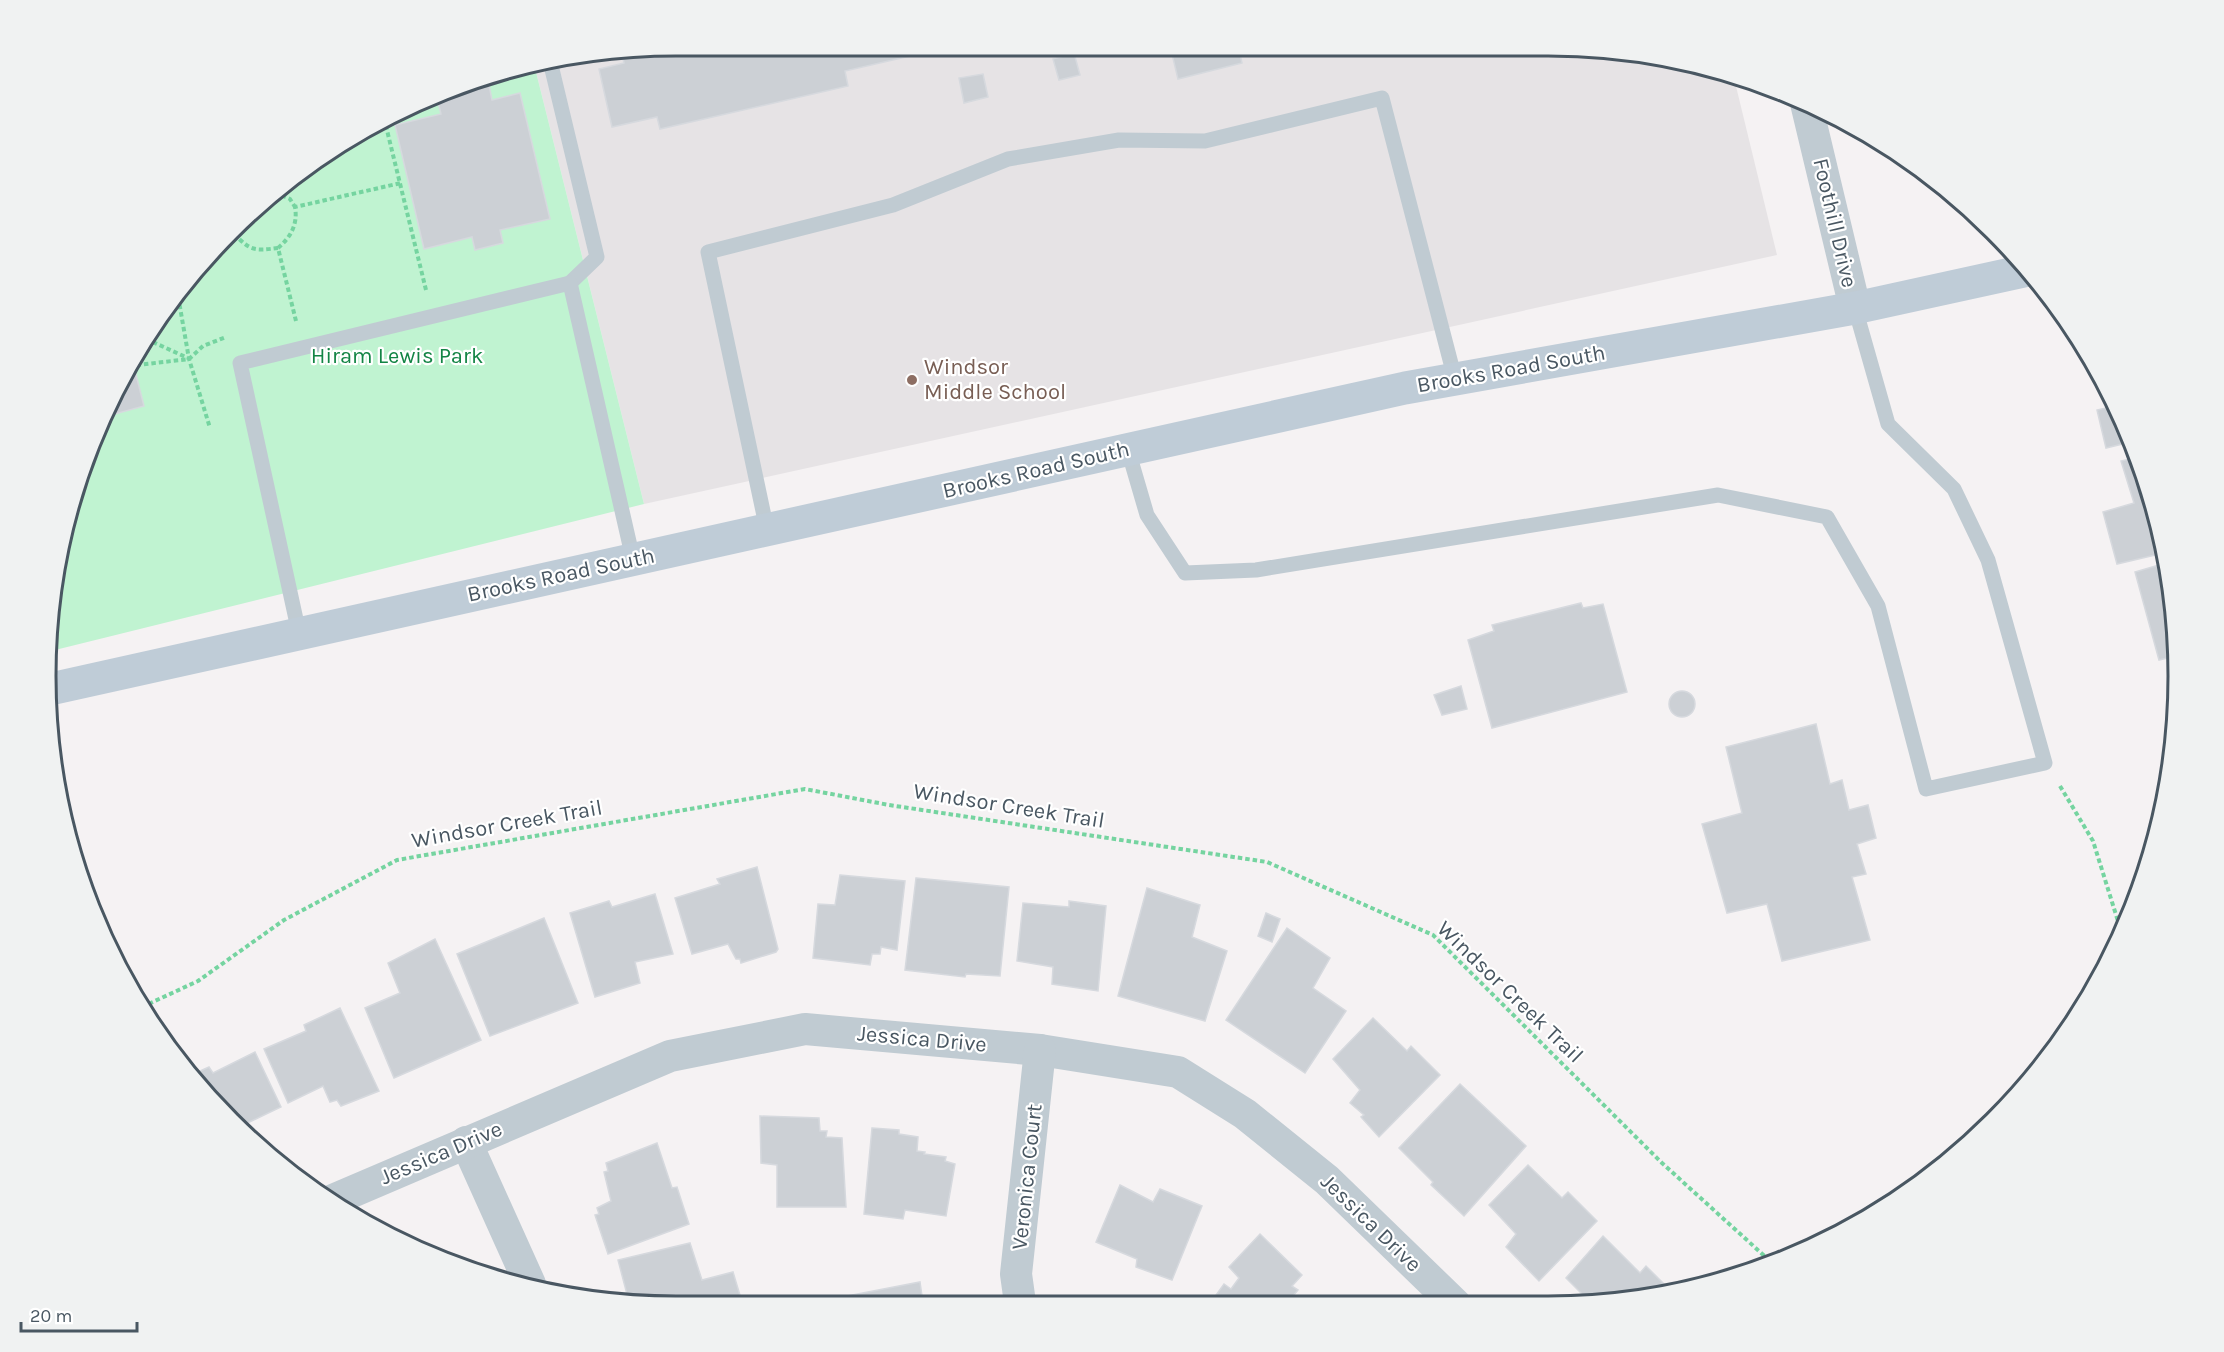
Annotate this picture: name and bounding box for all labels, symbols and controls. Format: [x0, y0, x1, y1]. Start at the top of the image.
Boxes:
street label: Foothill Drive [1807, 156, 1863, 290]
street label: Brooks Road South [1415, 340, 1607, 398]
park label: Hiram Lewis Park [311, 343, 483, 369]
place label: Windsor Middle School [924, 354, 1066, 405]
marker: Windsor Middle School [905, 373, 919, 387]
street label: Brooks Road South [940, 436, 1132, 504]
street label: Brooks Road South [465, 542, 657, 608]
street label: Windsor Creek Trail [912, 778, 1106, 834]
street label: Windsor Creek Trail [410, 794, 604, 854]
street label: Windsor Creek Trail [1432, 916, 1588, 1068]
street label: Jessica Drive [856, 1020, 988, 1058]
street label: Veronica Court [1006, 1103, 1048, 1251]
street label: Jessica Drive [376, 1116, 506, 1190]
street label: Jessica Drive [1315, 1169, 1427, 1277]
scale bar [21, 1295, 136, 1333]
text: 20 m [30, 1305, 72, 1327]

